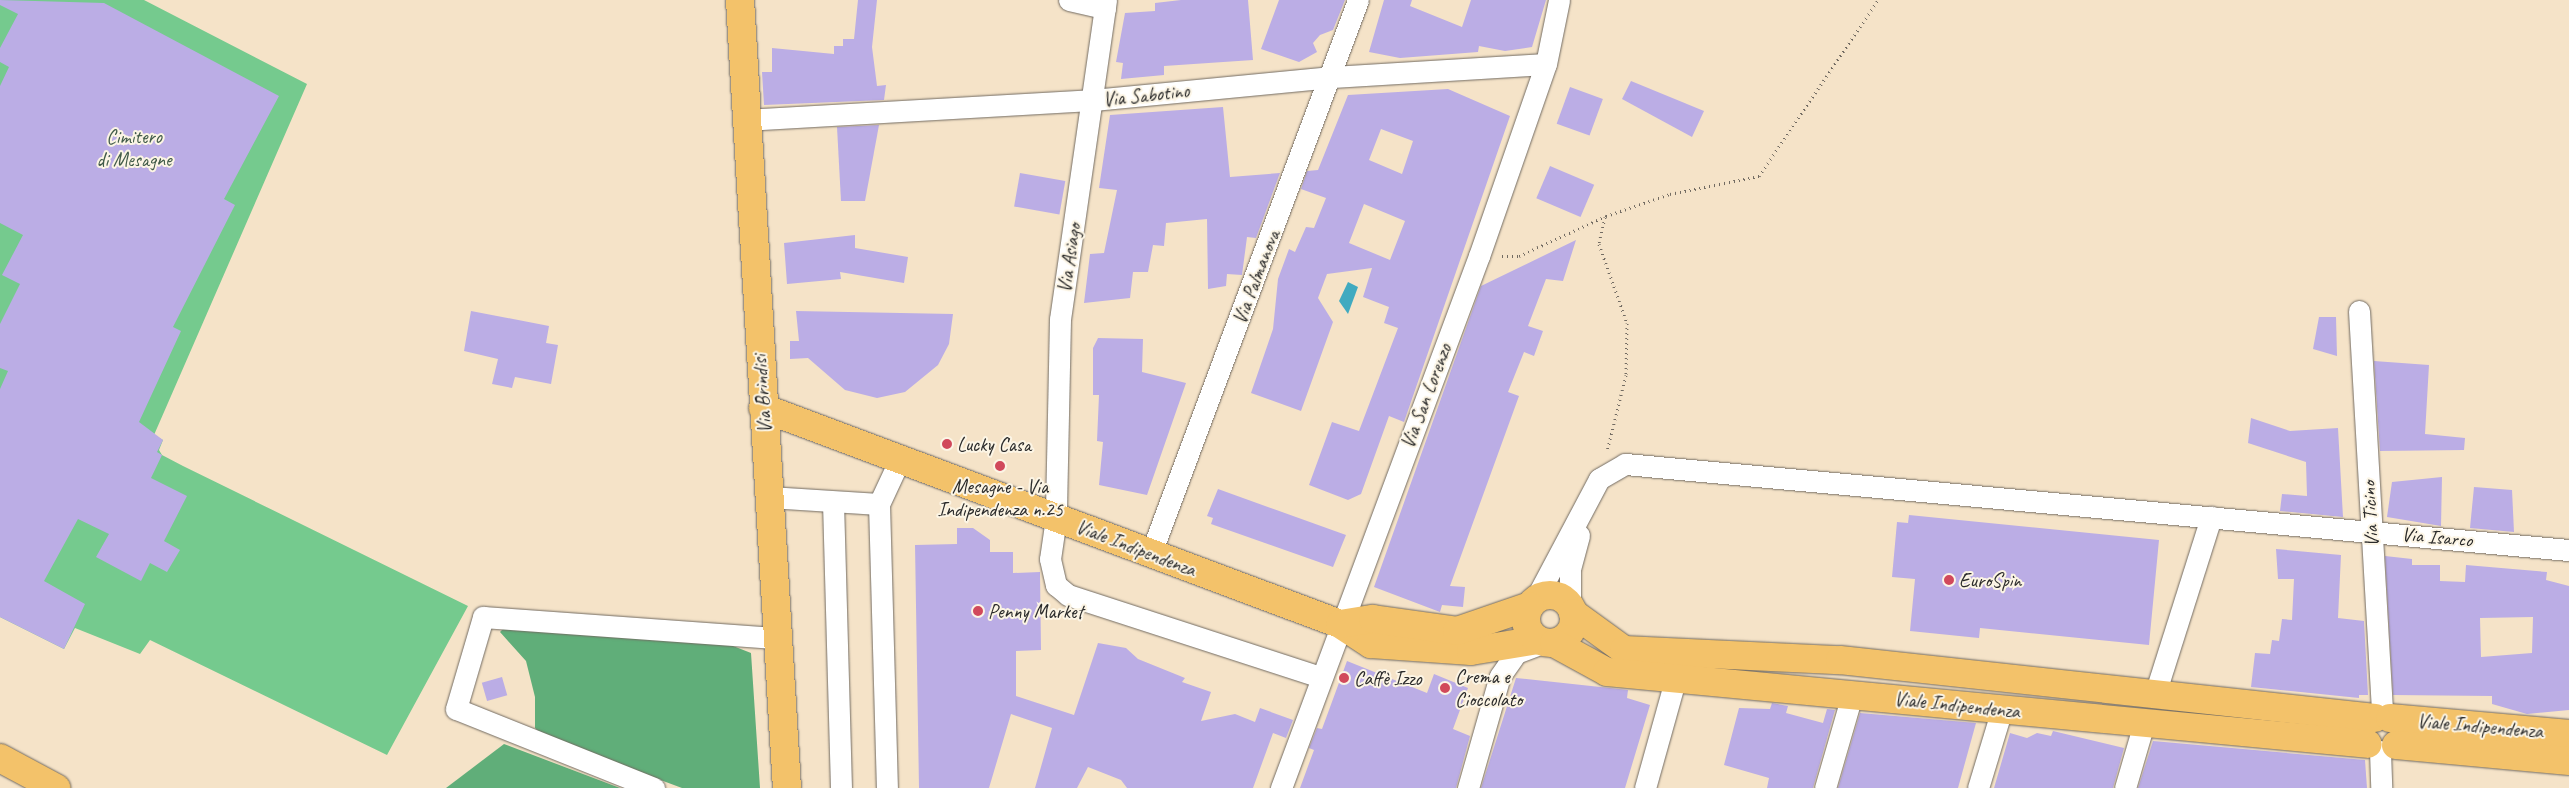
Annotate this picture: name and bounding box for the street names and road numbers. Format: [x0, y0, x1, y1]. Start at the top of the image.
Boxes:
street label: Via Sabotino [1102, 79, 1190, 111]
street label: Via Asiago [1052, 222, 1086, 294]
street label: Via Palmanova [1227, 227, 1285, 327]
street label: Via San Lorenzo [1395, 340, 1457, 452]
street label: Via Brindisi [747, 354, 777, 434]
street label: Via Ticino [2356, 480, 2384, 548]
street label: Viale Indipendenza [1073, 514, 1199, 582]
street label: Via Isarco [2400, 522, 2474, 552]
street label: Viale Indipendenza [1893, 686, 2021, 724]
street label: Viale Indipendenza [2416, 709, 2544, 743]

